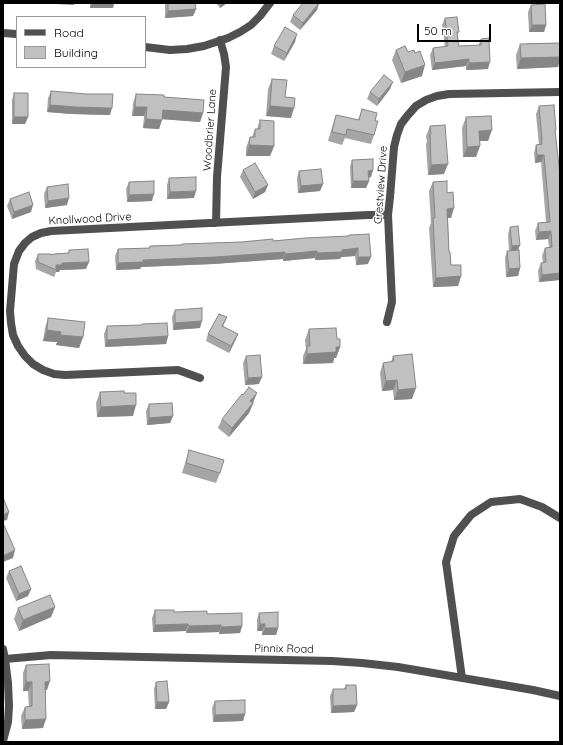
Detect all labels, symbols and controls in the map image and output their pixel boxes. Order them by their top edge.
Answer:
legend [16,16,146,68]
scale bar [419,16,493,42]
text: 50 m [424,23,452,38]
text: Road [54,25,84,40]
text: Building [54,45,98,60]
street label: Woodbrier Lane [201,89,219,171]
street label: Crestview Drive [372,145,390,225]
street label: Knollwood Drive [48,210,132,228]
street label: Pinnix Road [254,642,314,656]

